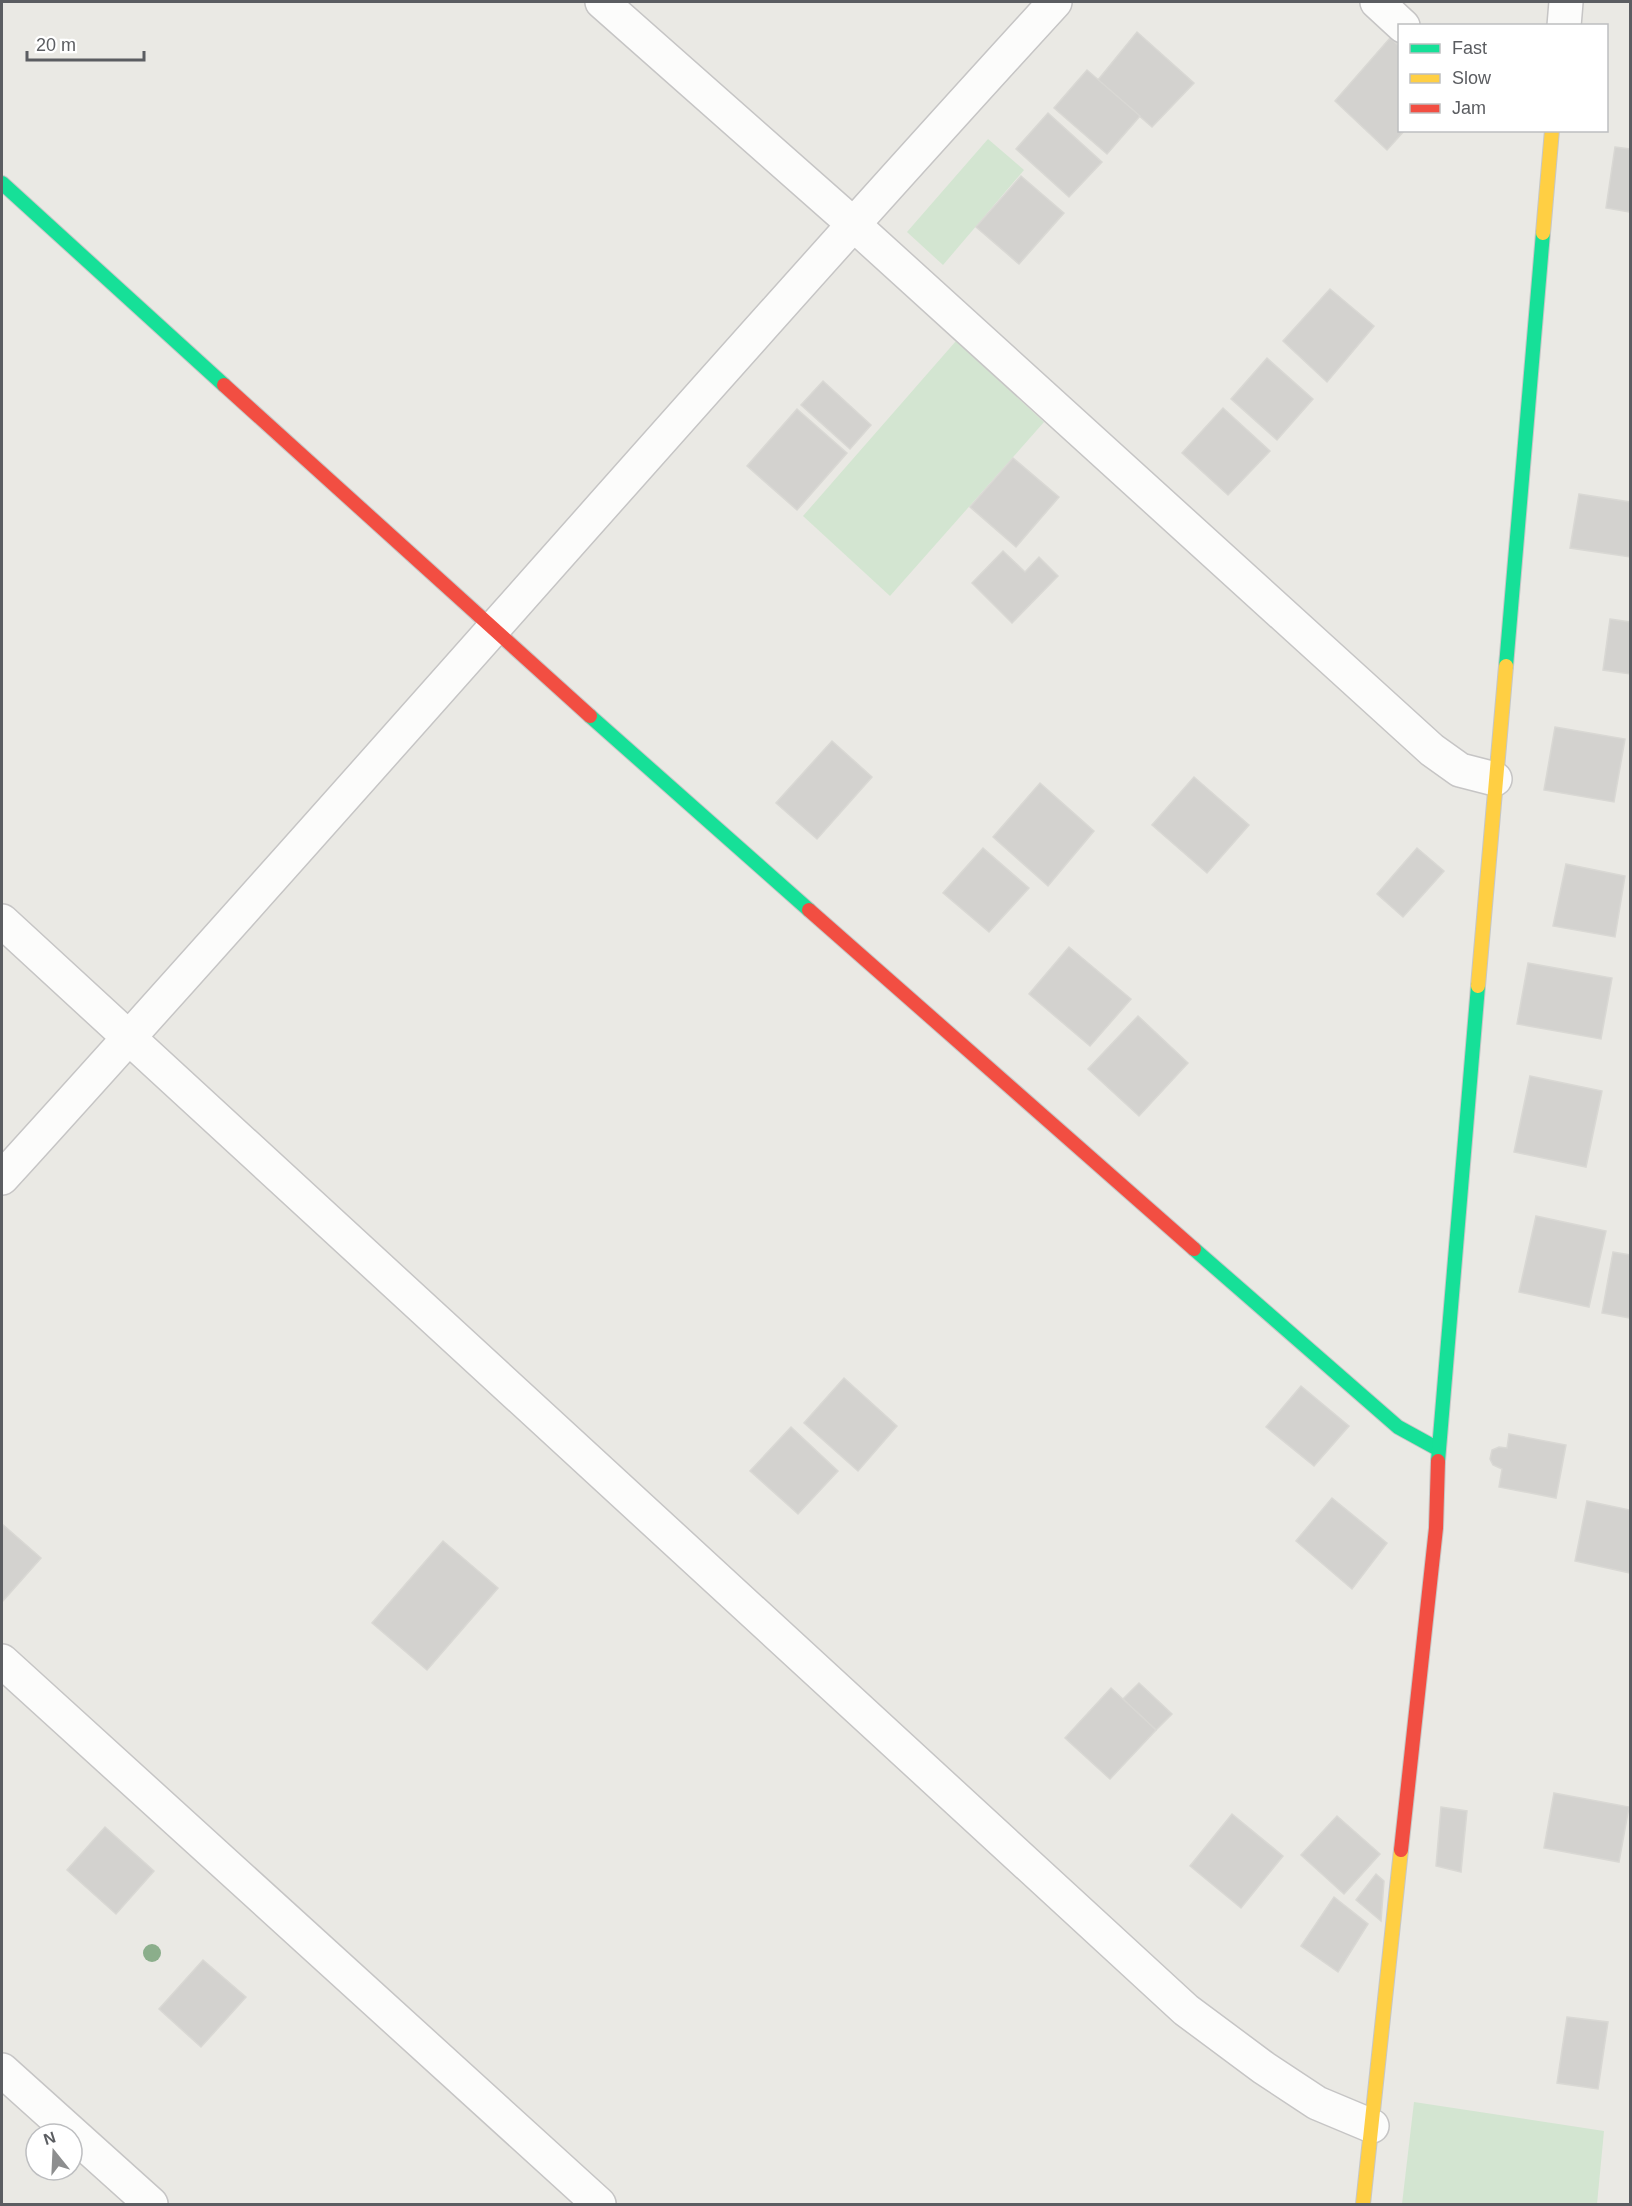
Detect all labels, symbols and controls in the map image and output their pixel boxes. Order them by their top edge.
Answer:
scale bar [27,24,144,62]
legend [1398,24,1608,132]
text: 20 m [36,35,76,55]
text: Fast [1452,38,1487,58]
text: Slow [1452,68,1492,88]
text: Jam [1452,98,1486,118]
north arrow [24,2122,84,2182]
text: N [41,2128,58,2148]

